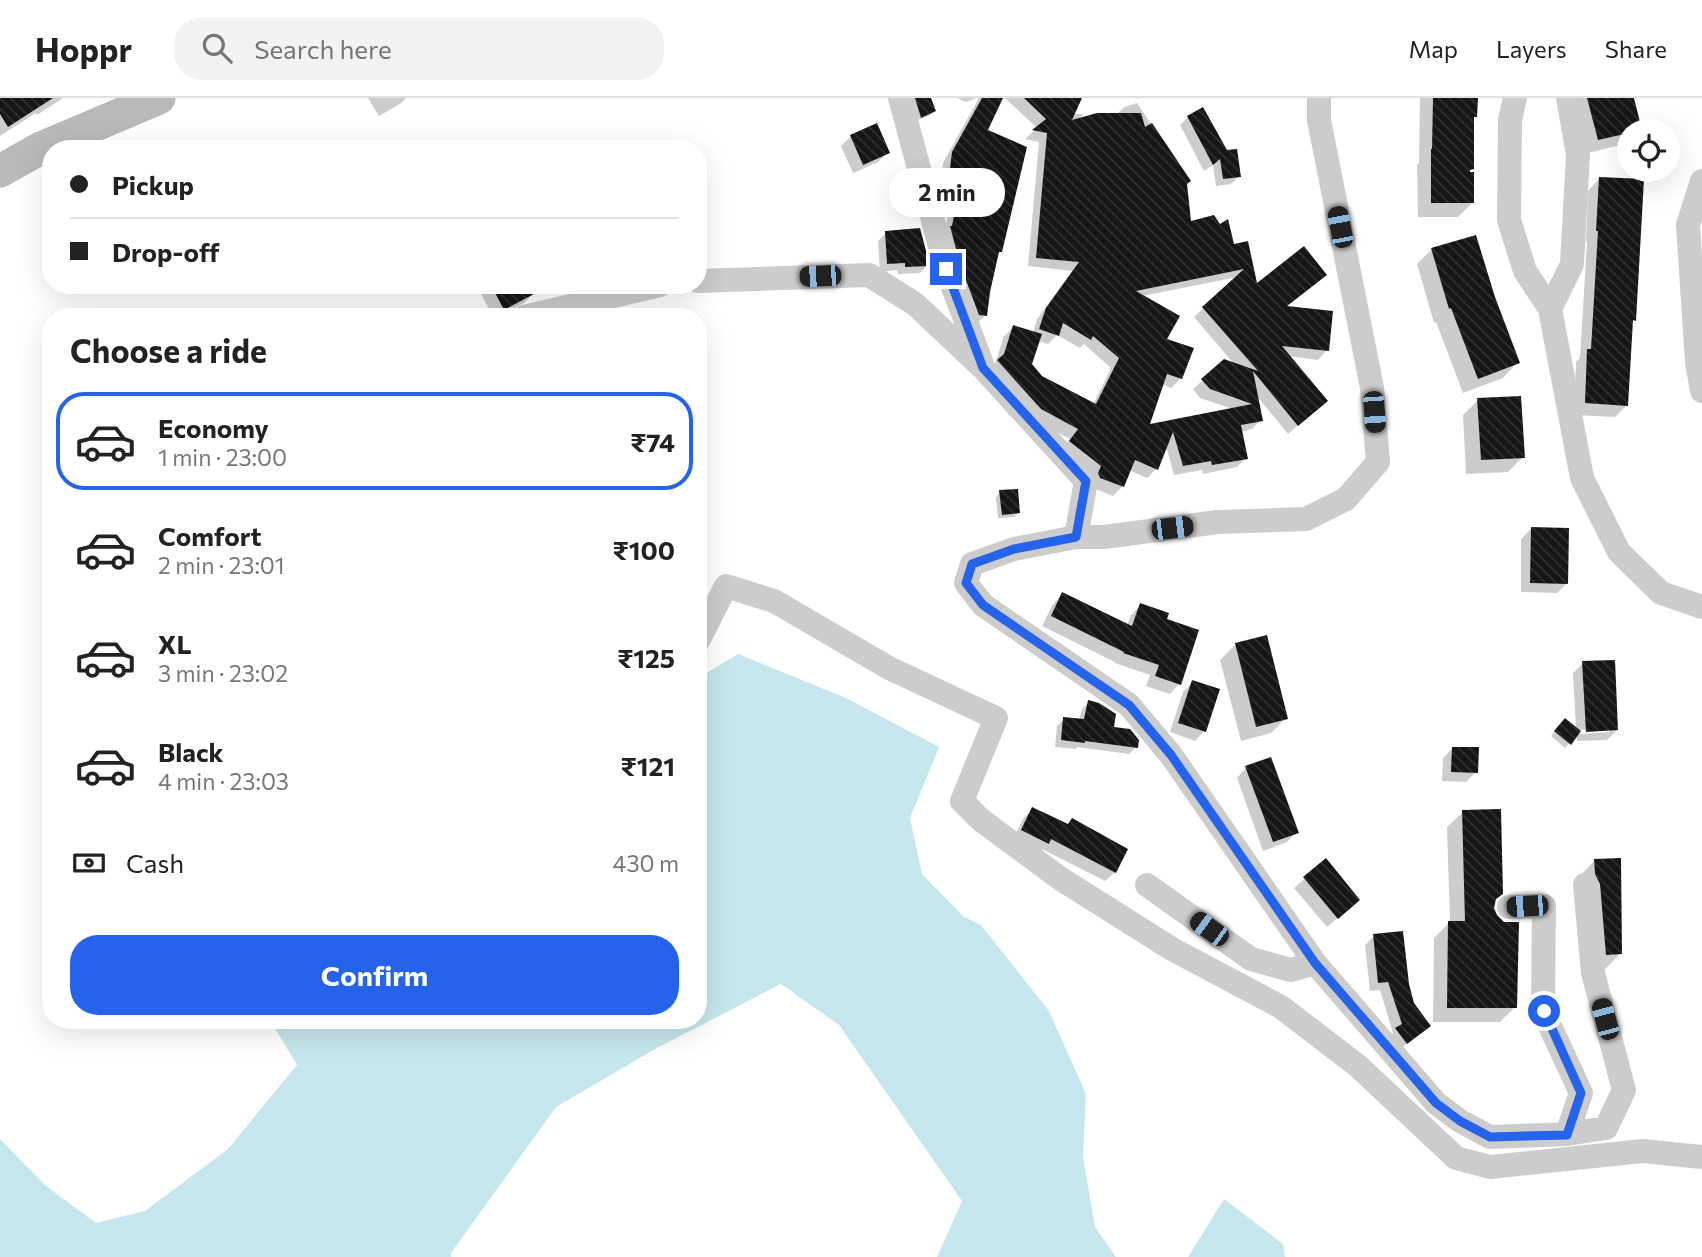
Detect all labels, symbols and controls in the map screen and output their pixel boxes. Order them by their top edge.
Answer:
search box [174,17,664,80]
text: Hoppr [35,28,132,69]
icon: search [198,29,236,67]
text: Search here [254,33,392,64]
text: Map [1409,34,1458,63]
text: Layers [1496,34,1567,63]
text: Share [1605,34,1667,63]
map controls [1617,119,1680,182]
button: locate [1617,119,1680,182]
callout: 2 min [888,167,1004,216]
text: Pickup [112,169,194,200]
text: 2 min [918,178,976,206]
car [1326,204,1355,250]
text: Drop-off [112,236,219,267]
route end [930,253,962,285]
car [799,265,842,287]
text: Choose a ride [70,330,267,370]
car [1363,390,1386,434]
icon: car [74,410,137,473]
text: Economy [158,412,269,443]
text: ₹74 [630,426,675,457]
text: 1 min · 23:00 [158,443,287,471]
car [1150,515,1195,541]
icon: car [74,518,137,581]
text: Comfort [158,520,261,551]
text: ₹100 [613,534,675,565]
text: 2 min · 23:01 [158,551,285,579]
icon: car [74,626,137,689]
text: XL [158,628,192,659]
text: ₹125 [617,642,675,673]
text: 3 min · 23:02 [158,659,288,687]
icon: car [74,734,137,797]
text: Black [158,736,224,767]
text: ₹121 [621,750,675,781]
text: 4 min · 23:03 [158,767,289,795]
icon: cash [70,844,108,882]
text: Cash [126,847,184,878]
text: 430 m [613,849,679,877]
car [1506,894,1549,918]
car [1186,908,1233,950]
button: Confirm [70,935,679,1015]
route start [1528,995,1560,1027]
car [1590,996,1621,1042]

